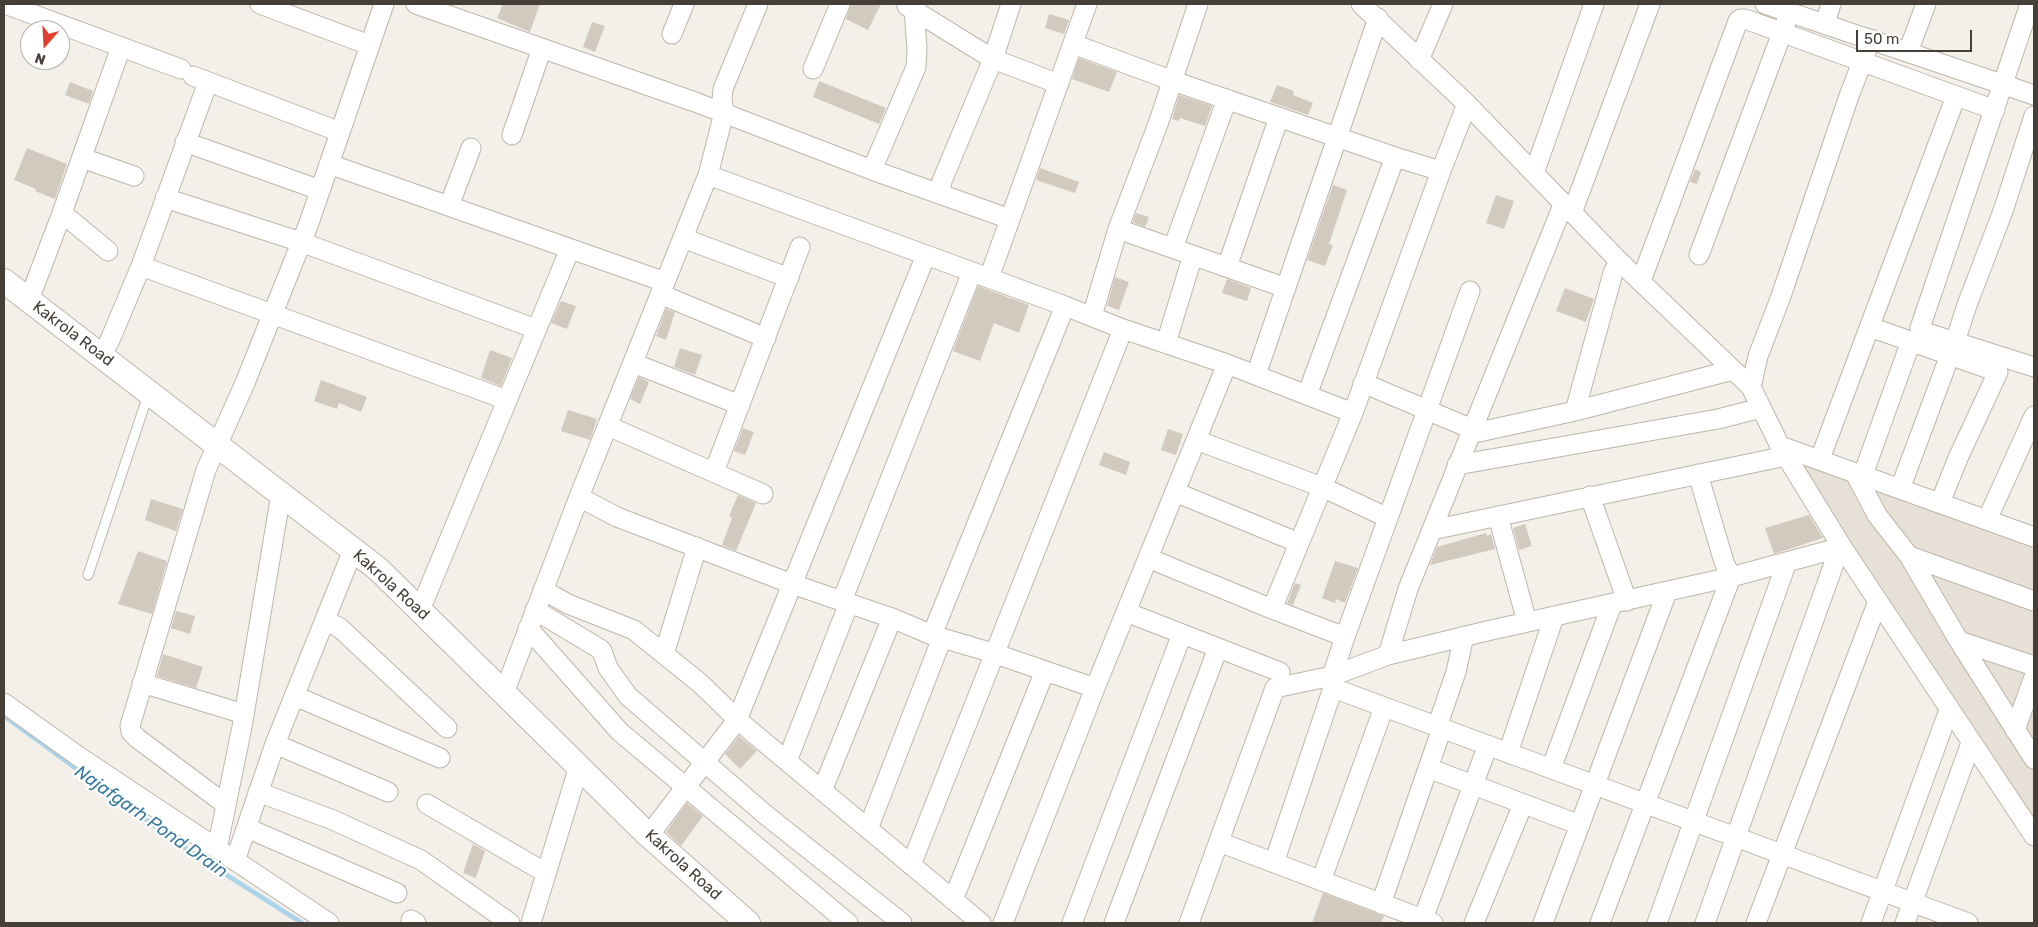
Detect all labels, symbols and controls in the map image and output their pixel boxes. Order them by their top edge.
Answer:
north arrow [20,20,70,70]
scale bar [1858,20,1974,52]
text: 50 m [1864,30,1899,48]
text: N [33,49,48,68]
street label: Kakrola Road [29,297,117,371]
street label: Kakrola Road [349,546,433,624]
water label: Najafgarh Pond Drain [70,761,232,883]
street label: Kakrola Road [641,826,725,904]

